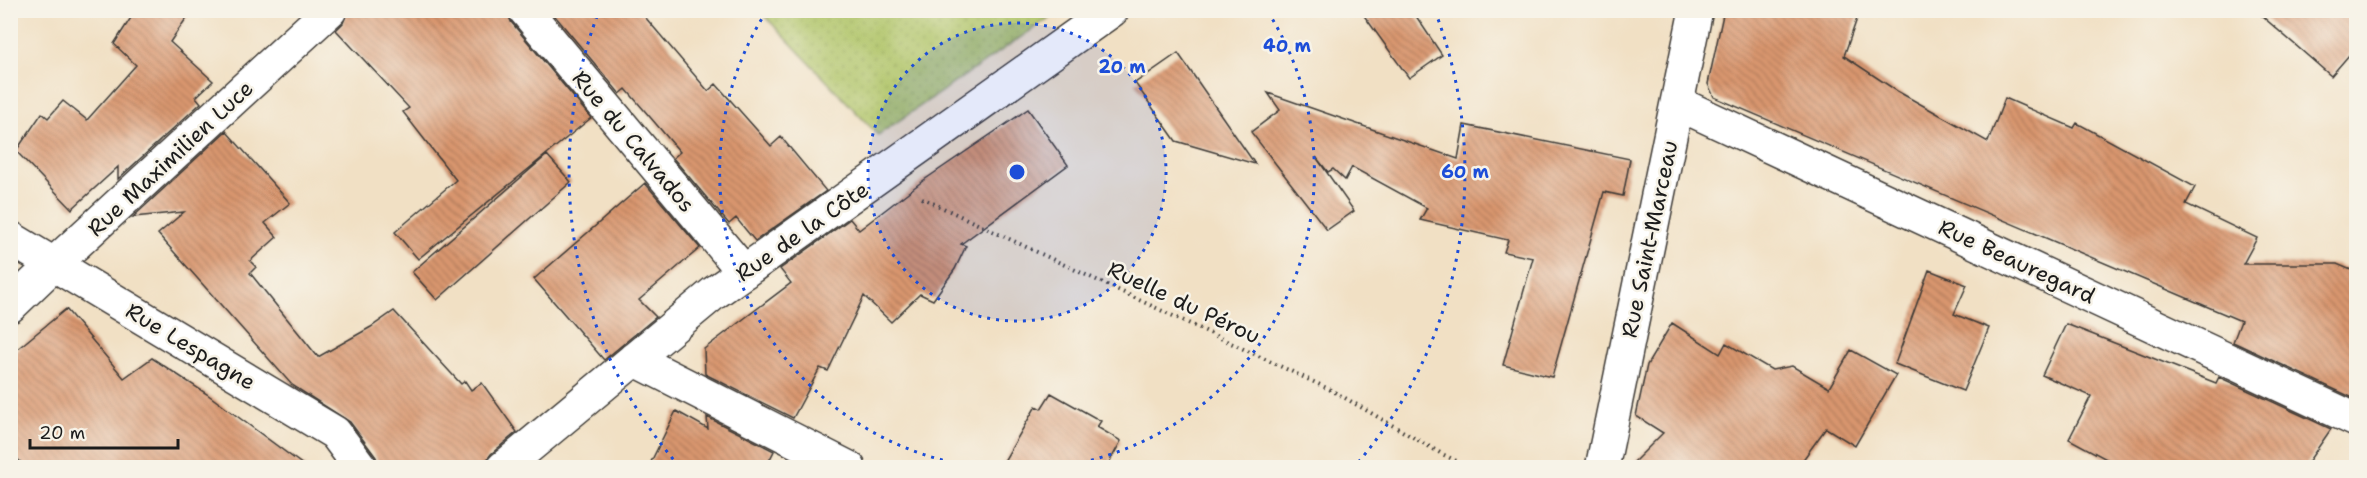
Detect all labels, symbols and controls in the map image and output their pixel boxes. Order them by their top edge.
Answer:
text: 40 m [1263,34,1311,58]
text: 20 m [1098,55,1146,79]
street label: Rue du Calvados [566,64,701,218]
street label: Rue Maximilien Luce [81,74,260,243]
street label: Rue Saint-Marceau [1614,138,1685,341]
text: 60 m [1441,160,1489,184]
centre of rings [1007,162,1027,182]
street label: Rue de la Côte [730,175,875,288]
street label: Rue Beauregard [1934,212,2100,310]
street label: Ruelle du Pérou [1103,254,1265,351]
street label: Rue Lespagne [120,296,261,397]
scale bar [30,412,178,450]
text: 20 m [39,421,85,445]

